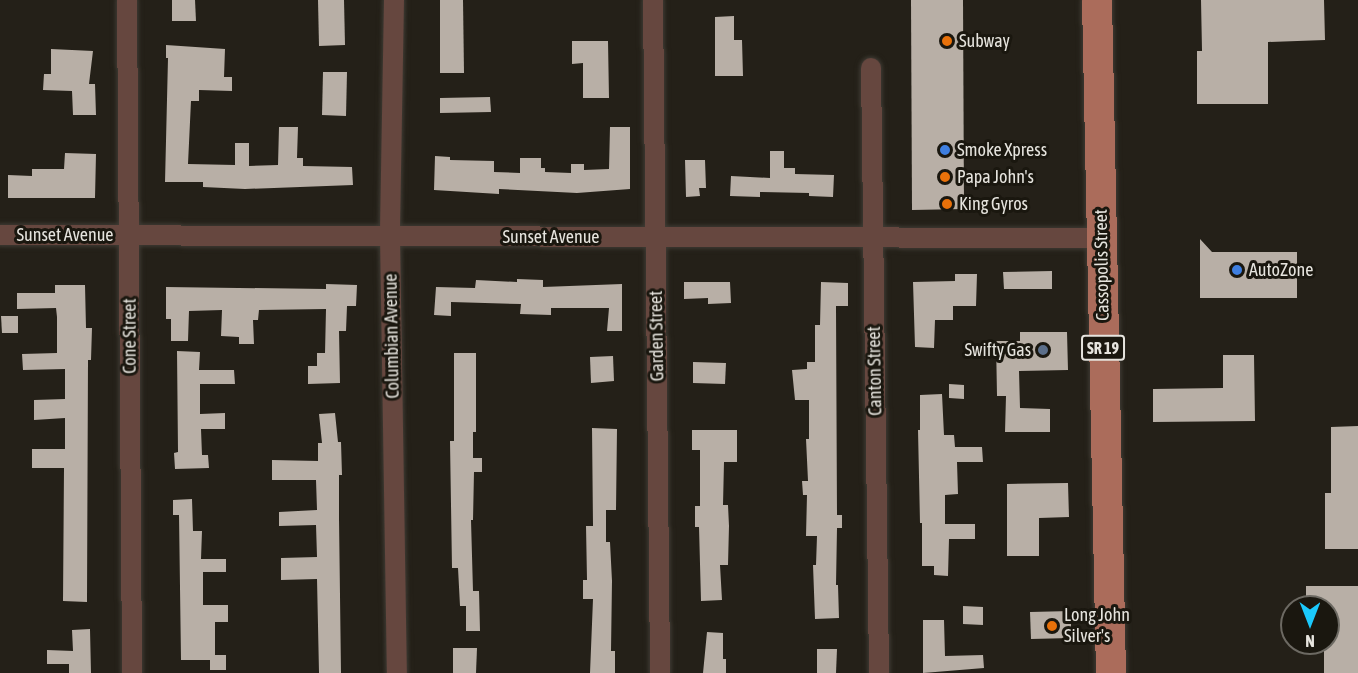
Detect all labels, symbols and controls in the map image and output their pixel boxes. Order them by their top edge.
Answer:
place label: Subway [959,30,1010,52]
marker: Subway [940,34,954,48]
place label: Smoke Xpress [957,139,1047,161]
marker: Smoke Xpress [938,143,952,157]
place label: Papa John's [957,166,1034,188]
marker: Papa John's [938,170,952,184]
place label: King Gyros [959,193,1028,215]
marker: King Gyros [940,197,954,211]
street label: Cassopolis Street [1090,209,1114,321]
street label: Sunset Avenue [17,224,113,246]
street label: Sunset Avenue [503,226,599,248]
place label: AutoZone [1249,259,1313,281]
marker: AutoZone [1230,263,1244,277]
street label: Columbian Avenue [380,273,404,399]
street label: Garden Street [645,291,669,381]
street label: Cone Street [119,298,141,374]
street label: Canton Street [863,326,887,416]
road number: SR 19 [1080,335,1126,361]
place label: Swifty Gas [964,339,1031,361]
marker: Swifty Gas [1036,343,1050,357]
north arrow [1280,595,1340,655]
place label: Long John Silver's [1064,605,1130,648]
marker: Long John Silver's [1045,619,1059,633]
text: N [1305,632,1315,650]

